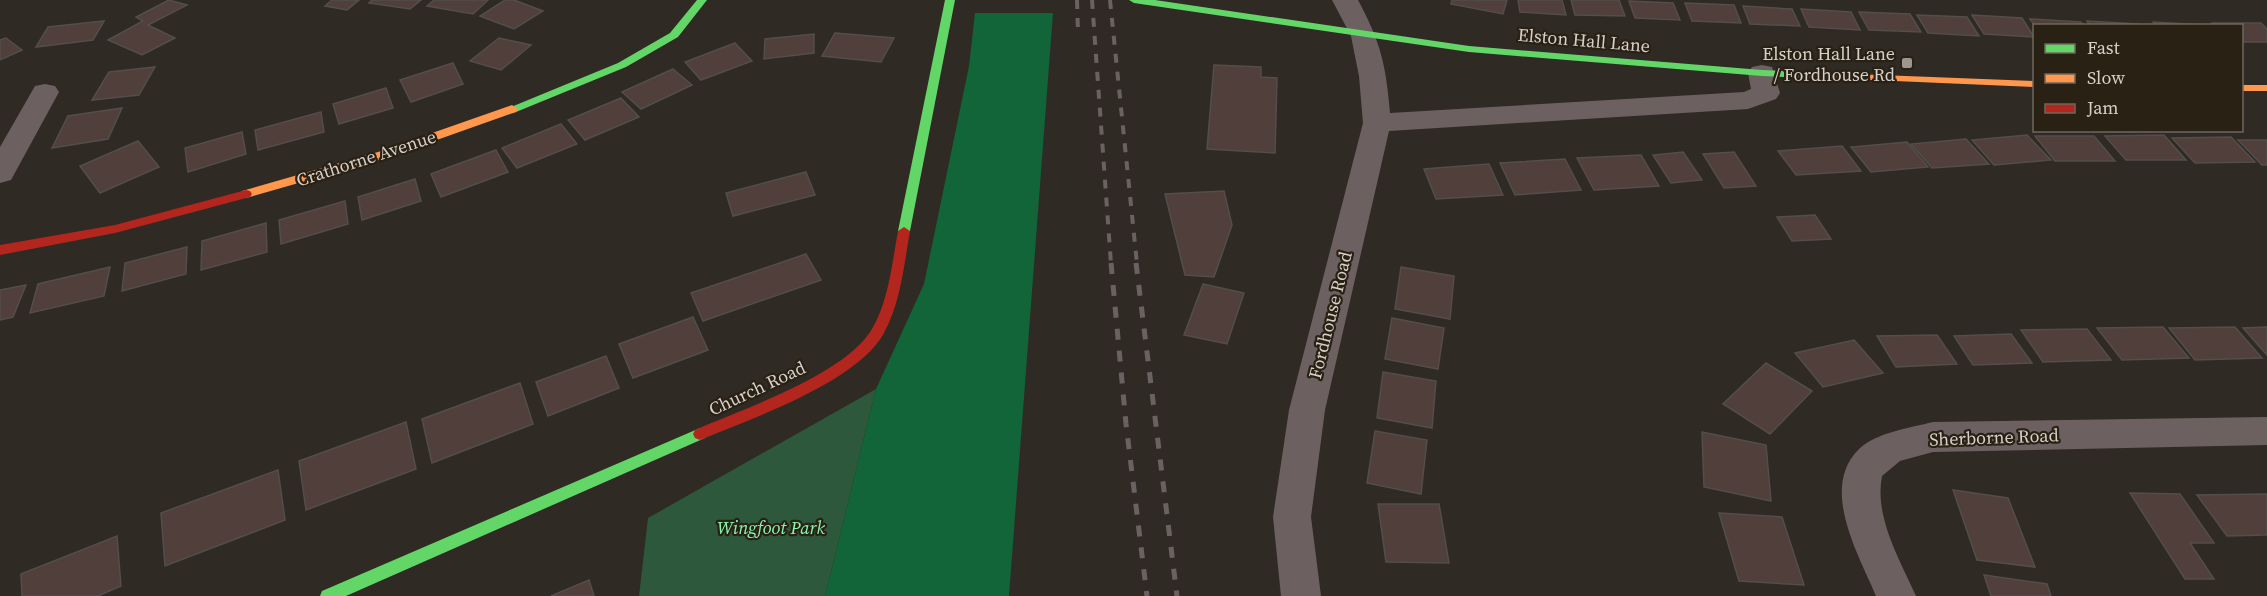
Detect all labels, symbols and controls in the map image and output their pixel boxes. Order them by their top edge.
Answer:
street label: Elston Hall Lane [1517,22,1651,58]
legend [2033,24,2243,132]
text: Fast [2087,35,2120,60]
place label: Elston Hall Lane / Fordhouse Rd [1762,41,1895,87]
marker: Elston Hall Lane / Fordhouse Rd [1900,56,1914,70]
text: Slow [2087,65,2125,90]
text: Jam [2086,95,2119,120]
street label: Crathorne Avenue [293,124,439,192]
street label: Fordhouse Road [1302,249,1358,381]
street label: Church Road [704,355,810,421]
street label: Sherborne Road [1929,422,2059,452]
park label: Wingfoot Park [717,515,825,540]

